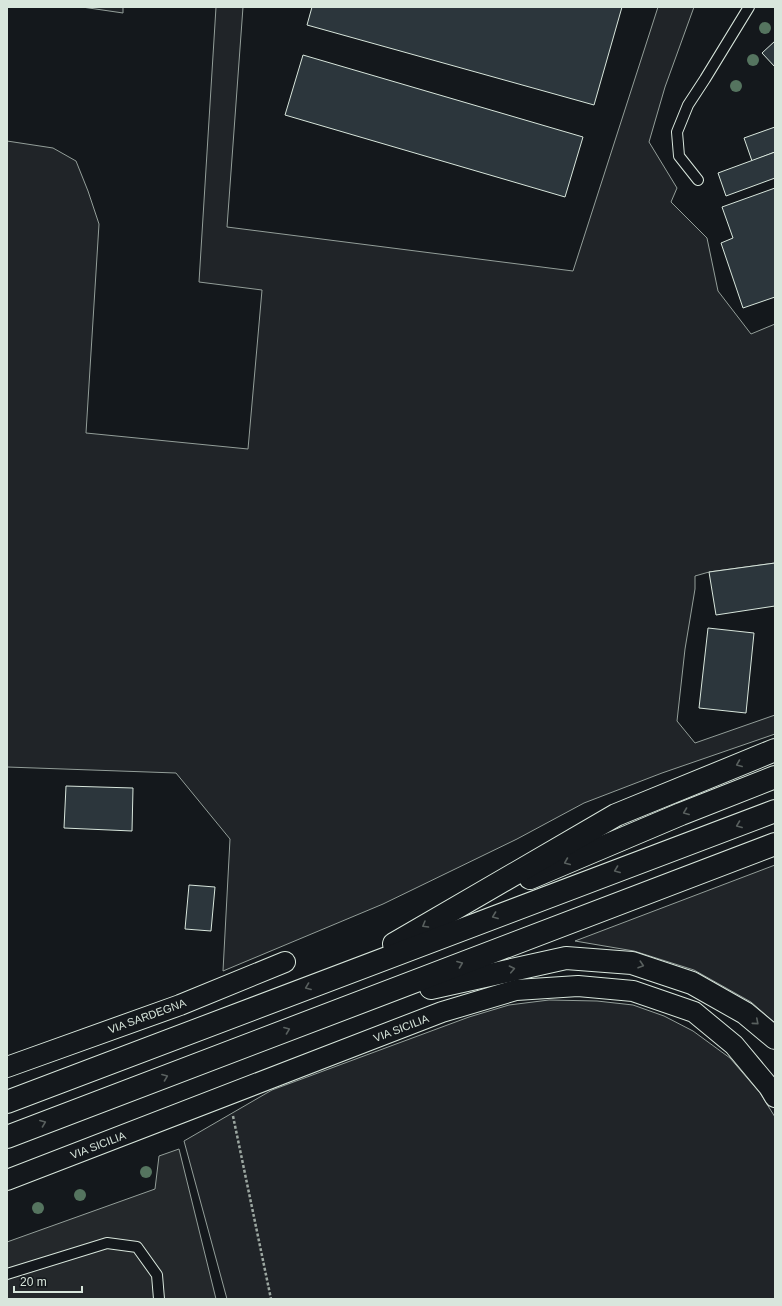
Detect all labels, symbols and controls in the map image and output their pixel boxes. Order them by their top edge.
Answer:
one-way arrow [735,759,742,767]
one-way arrow [683,807,691,815]
one-way arrow [735,820,742,828]
one-way arrow [563,858,570,866]
one-way arrow [613,866,620,874]
one-way arrow [492,912,499,920]
one-way arrow [422,921,429,928]
one-way arrow [457,961,464,969]
one-way arrow [637,961,644,969]
one-way arrow [509,965,515,974]
one-way arrow [305,982,312,990]
street label: VIA SARDEGNA [106,996,188,1036]
street label: VIA SICILIA [372,1012,431,1044]
one-way arrow [752,1017,759,1024]
one-way arrow [283,1027,290,1035]
one-way arrow [161,1073,168,1081]
one-way arrow [40,1119,47,1127]
street label: VIA SICILIA [69,1129,128,1161]
scale bar [14,1268,82,1294]
text: 20 m [20,1275,47,1289]

